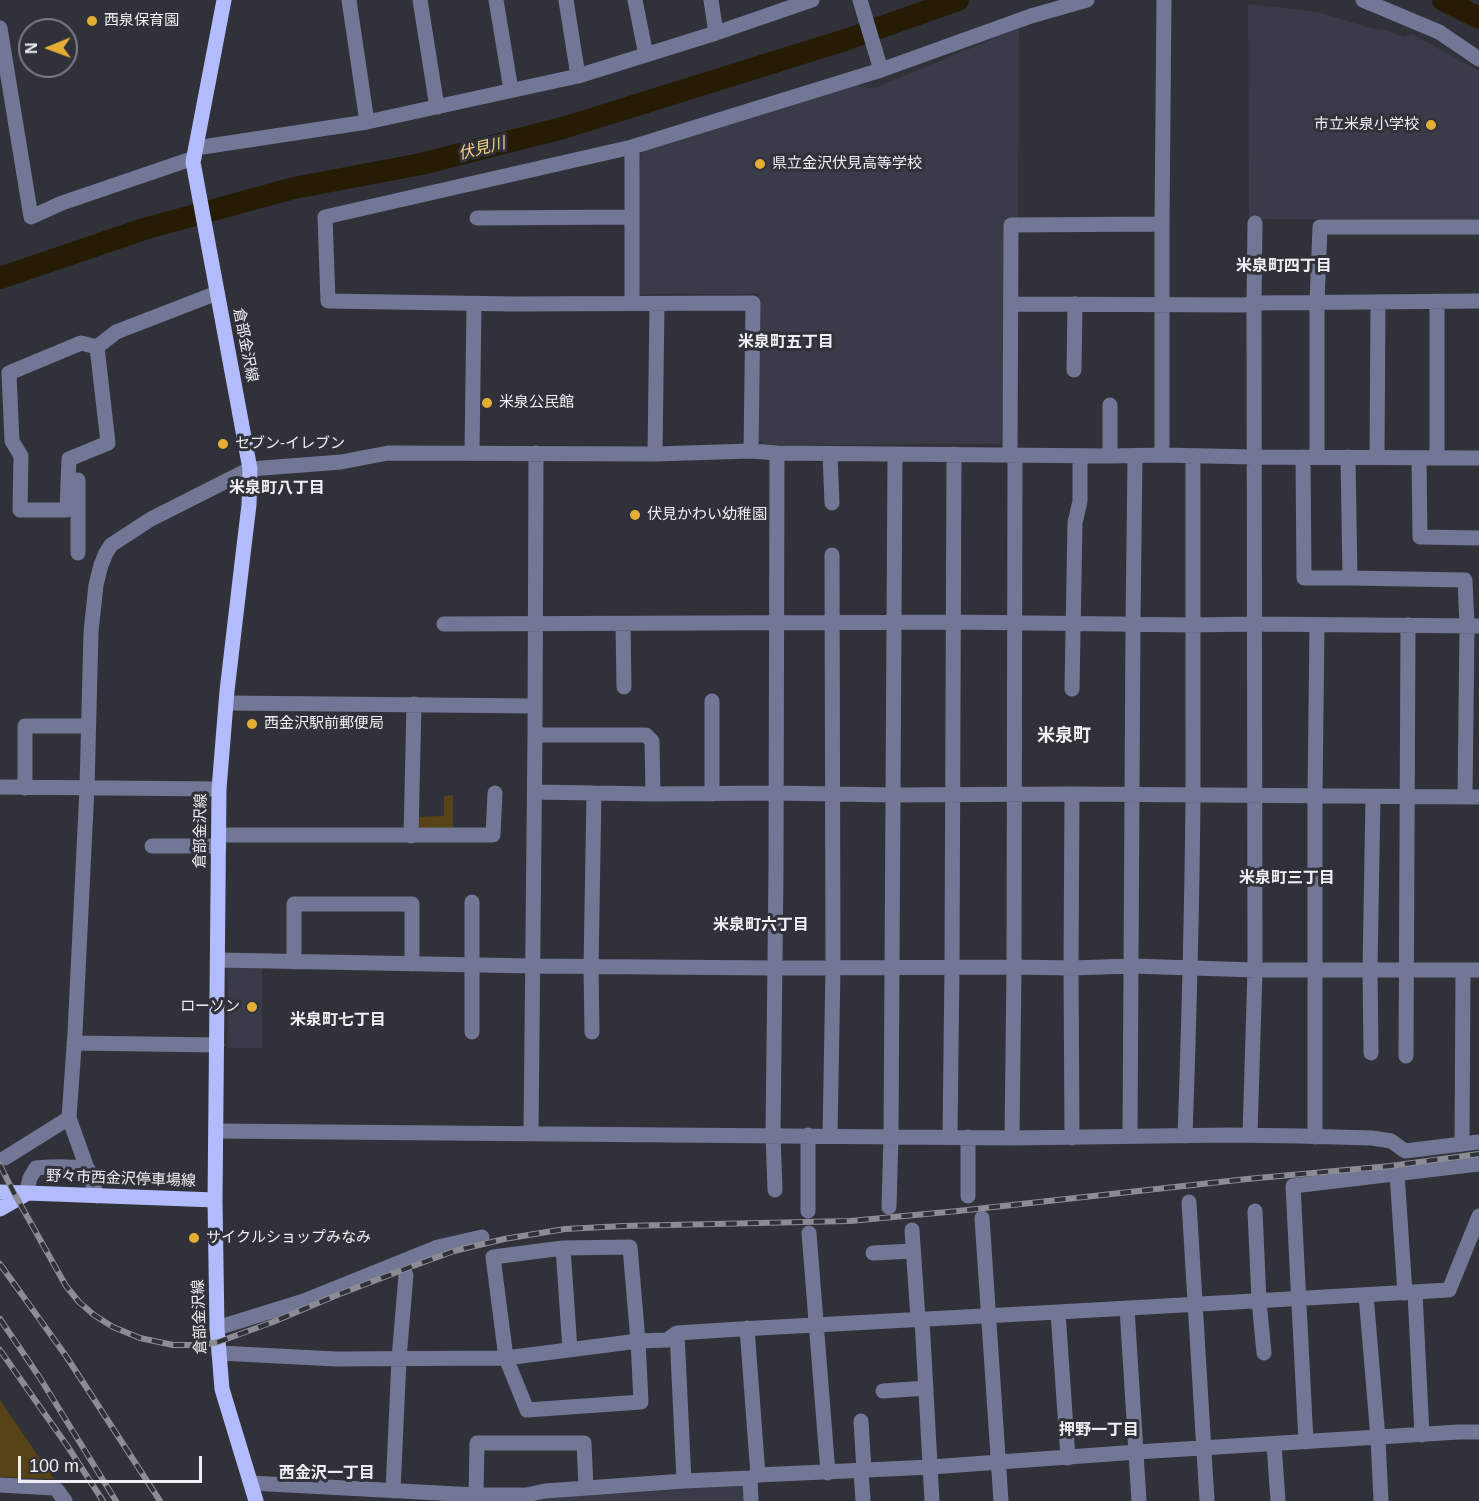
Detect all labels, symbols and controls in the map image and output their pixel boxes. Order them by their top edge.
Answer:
place label: 西泉保育園 [104,12,179,30]
marker: 西泉保育園 [85,14,99,28]
north arrow [18,18,78,78]
text: N [23,42,40,54]
place label: 市立米泉小学校 [1314,116,1419,134]
marker: 市立米泉小学校 [1424,118,1438,132]
water label: 伏見川 [456,134,508,164]
place label: 県立金沢伏見高等学校 [772,155,922,173]
marker: 県立金沢伏見高等学校 [753,157,767,171]
district label: 米泉町四丁目 [1236,257,1332,277]
street label: 倉部金沢線 [229,306,261,384]
district label: 米泉町五丁目 [738,333,834,353]
place label: 米泉公民館 [499,394,574,412]
marker: 米泉公民館 [480,396,494,410]
place label: セブン-イレブン [235,435,345,453]
marker: セブン-イレブン [216,437,230,451]
district label: 米泉町八丁目 [229,479,325,499]
place label: 伏見かわい幼稚園 [647,506,767,524]
marker: 伏見かわい幼稚園 [628,508,642,522]
place label: 西金沢駅前郵便局 [264,715,384,733]
marker: 西金沢駅前郵便局 [245,717,259,731]
district label: 米泉町 [1037,725,1091,747]
street label: 倉部金沢線 [191,793,211,869]
district label: 米泉町三丁目 [1239,869,1335,889]
district label: 米泉町六丁目 [713,916,809,936]
place label: ローソン [180,998,240,1016]
marker: ローソン [245,1000,259,1014]
district label: 米泉町七丁目 [290,1011,386,1031]
street label: 野々市西金沢停車場線 [46,1167,196,1191]
place label: サイクルショップみなみ [206,1229,371,1247]
marker: サイクルショップみなみ [187,1231,201,1245]
street label: 倉部金沢線 [190,1279,210,1355]
district label: 押野一丁目 [1059,1421,1139,1441]
scale bar [21,1444,206,1482]
text: 100 m [29,1456,79,1476]
district label: 西金沢一丁目 [279,1464,375,1484]

